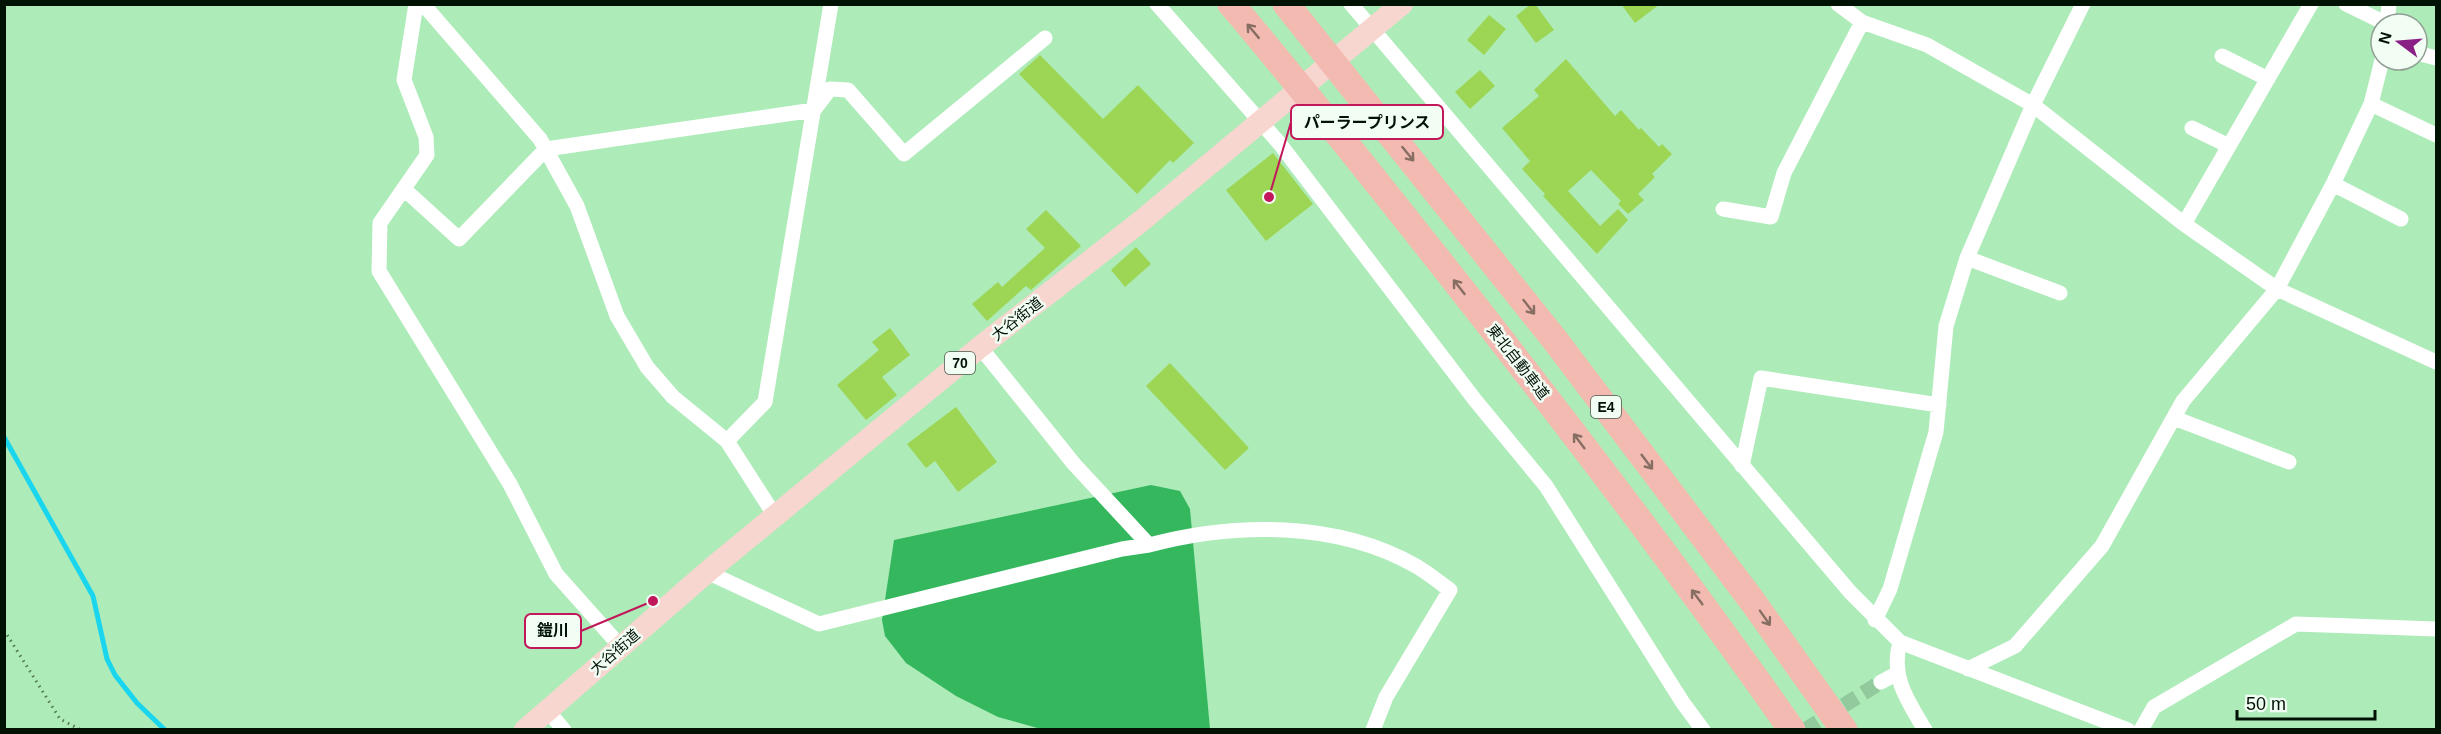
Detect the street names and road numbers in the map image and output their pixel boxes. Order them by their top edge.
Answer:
street label: 大谷街道 [988,293,1046,344]
street label: 東北自動車道 [1484,321,1553,402]
road number: 70 [945,352,975,374]
road number: E4 [1591,396,1621,418]
street label: 大谷街道 [586,626,643,678]

